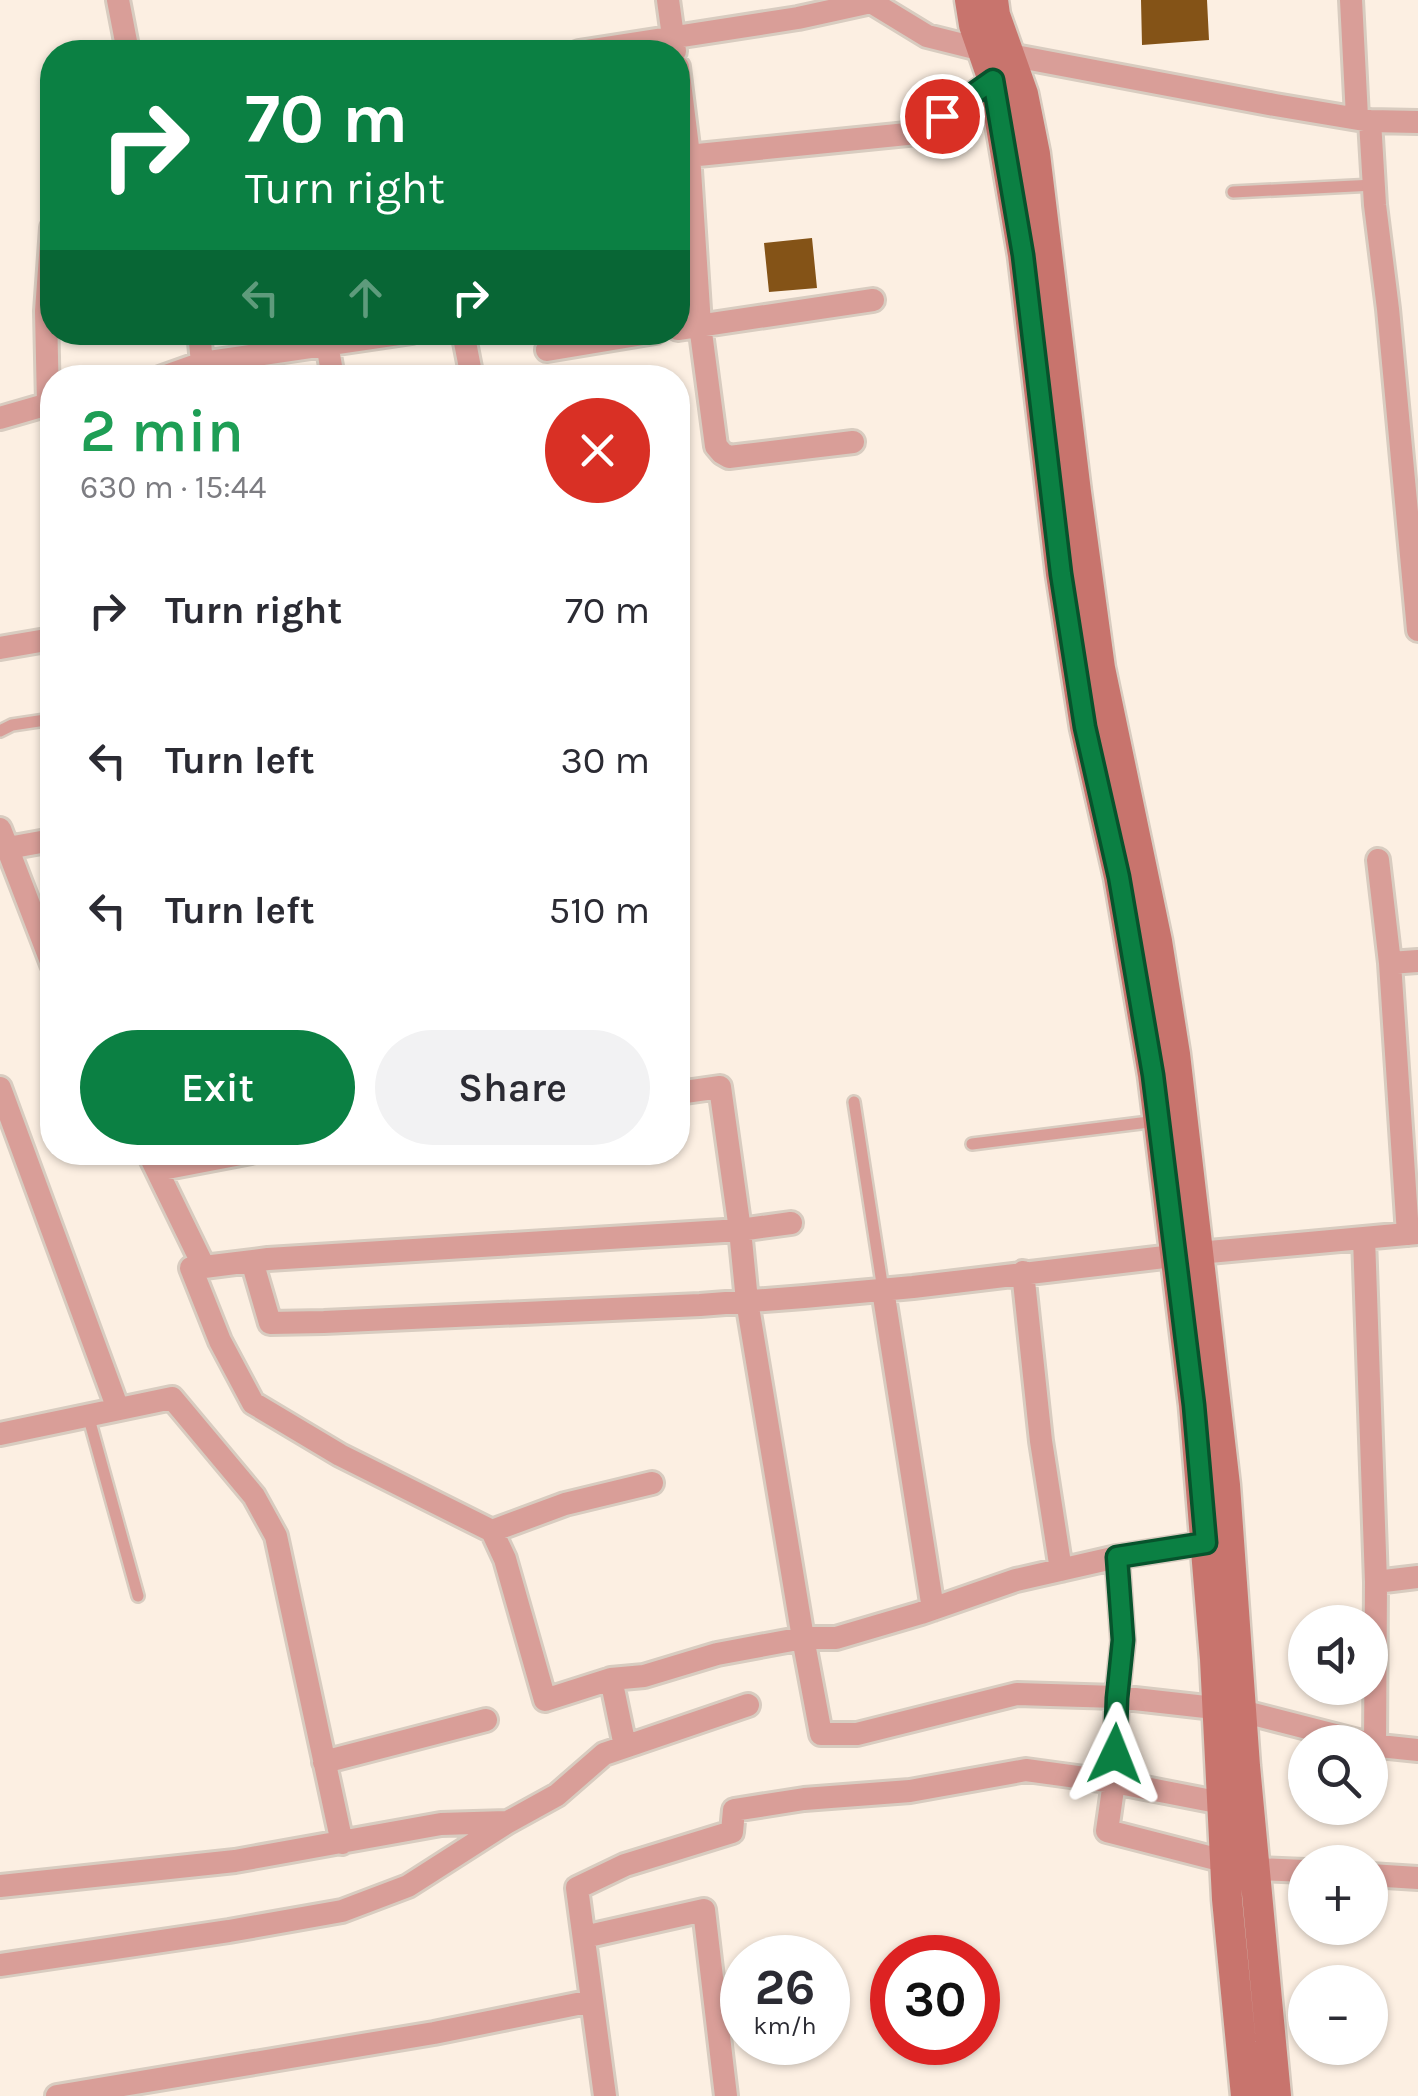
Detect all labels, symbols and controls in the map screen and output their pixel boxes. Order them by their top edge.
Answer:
pin [900,74,985,159]
text: 70 m [245,78,408,160]
icon: right [80,80,210,210]
icon: arrive [915,89,970,144]
text: Turn right [245,162,445,214]
icon: left [233,270,288,325]
icon: ahead [338,270,393,325]
icon: right [443,270,498,325]
text: 2 min [80,396,244,466]
button: close [545,398,650,503]
text: 630 m · 15:44 [80,469,266,506]
icon: right [80,583,135,638]
text: Turn right [165,588,342,633]
text: 70 m [565,588,650,633]
icon: left [80,733,135,788]
text: Turn left [165,738,315,783]
text: 30 m [560,738,650,783]
icon: left [80,883,135,938]
text: Turn left [165,888,315,933]
text: 510 m [549,888,650,933]
button: Exit [80,1030,355,1145]
button: Share [375,1030,650,1145]
map controls [1288,1605,1388,2065]
button: sound [1288,1605,1388,1705]
position arrow [1063,1702,1167,1806]
button: search [1288,1725,1388,1825]
button: + [1288,1845,1388,1945]
speed limit sign: 30 [870,1935,1000,2065]
text: 26 [755,1958,815,2017]
button: − [1288,1965,1388,2065]
text: km/h [753,2011,817,2040]

